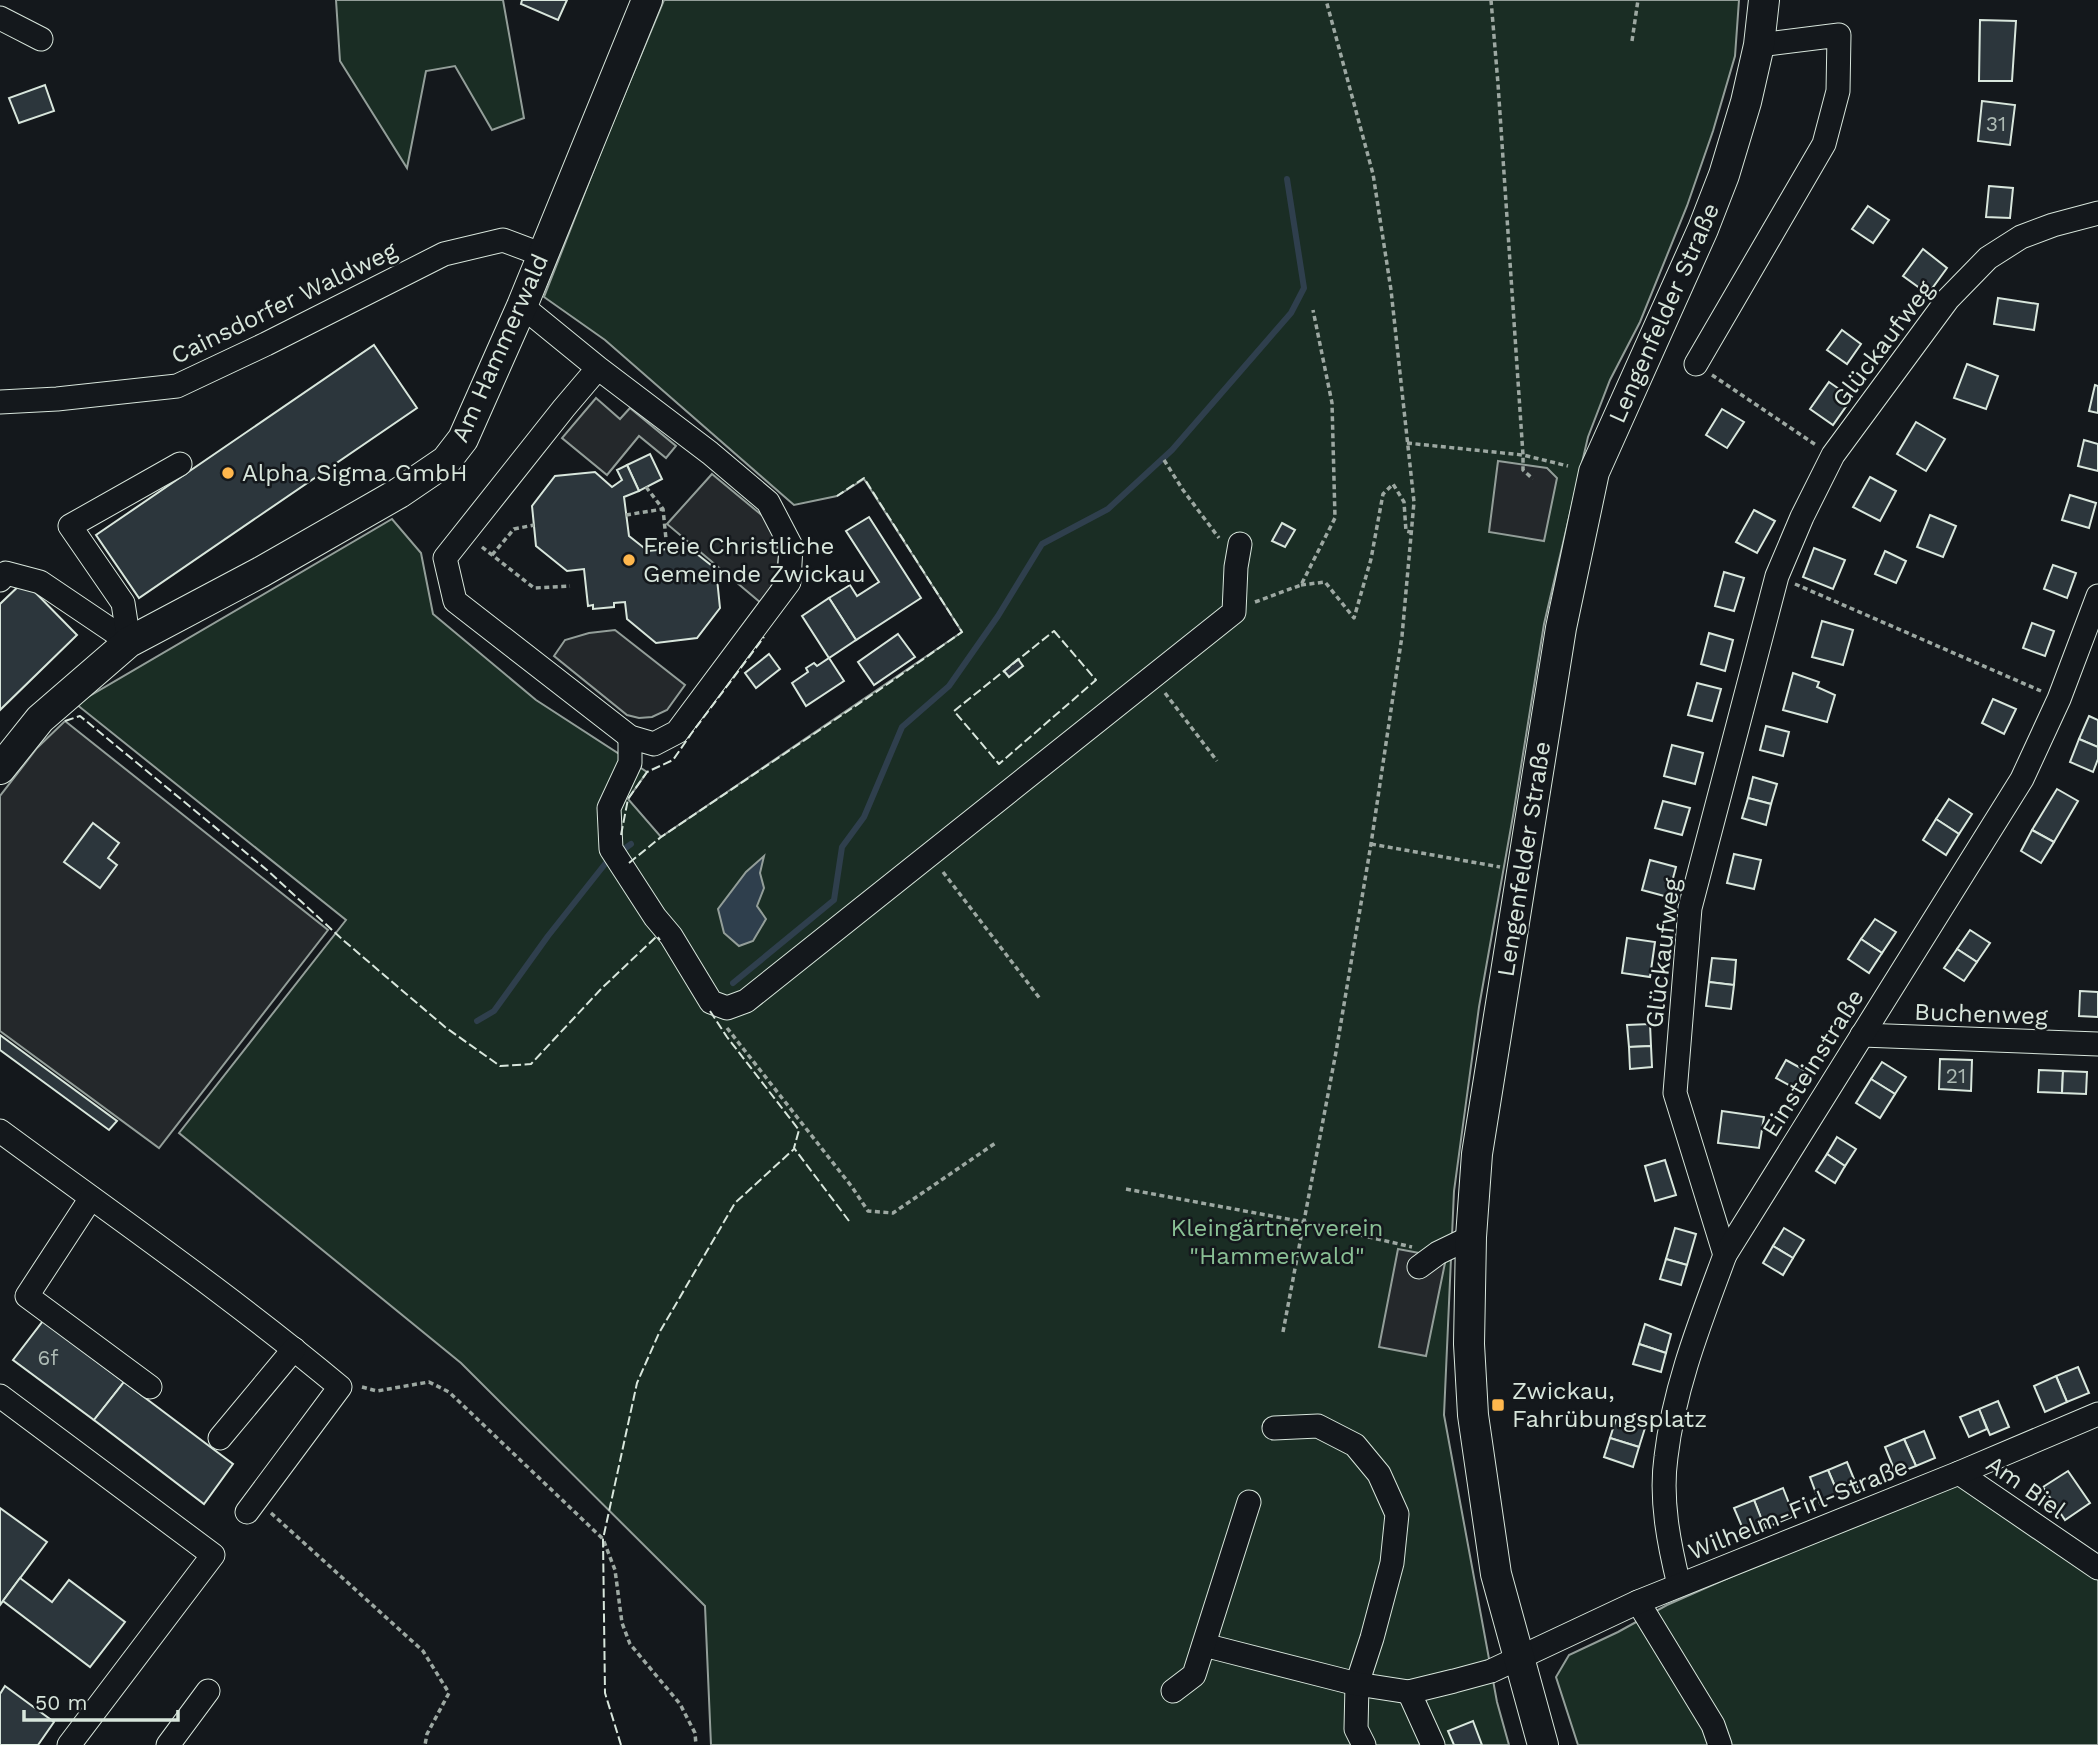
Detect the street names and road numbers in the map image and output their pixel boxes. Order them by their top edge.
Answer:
street label: Lengenfelder Straße [1603,199,1725,427]
street label: Cainsdorfer Waldweg [167,236,402,370]
street label: Am Hammerwald [446,250,554,446]
street label: Glückaufweg [1827,275,1940,413]
street label: Lengenfelder Straße [1492,739,1556,979]
street label: Glückaufweg [1640,876,1686,1029]
street label: Einsteinstraße [1756,984,1870,1142]
street label: Buchenweg [1914,998,2048,1030]
street label: Am Biel [1981,1450,2071,1525]
street label: Wilhelm-Firl-Straße [1684,1452,1912,1566]

